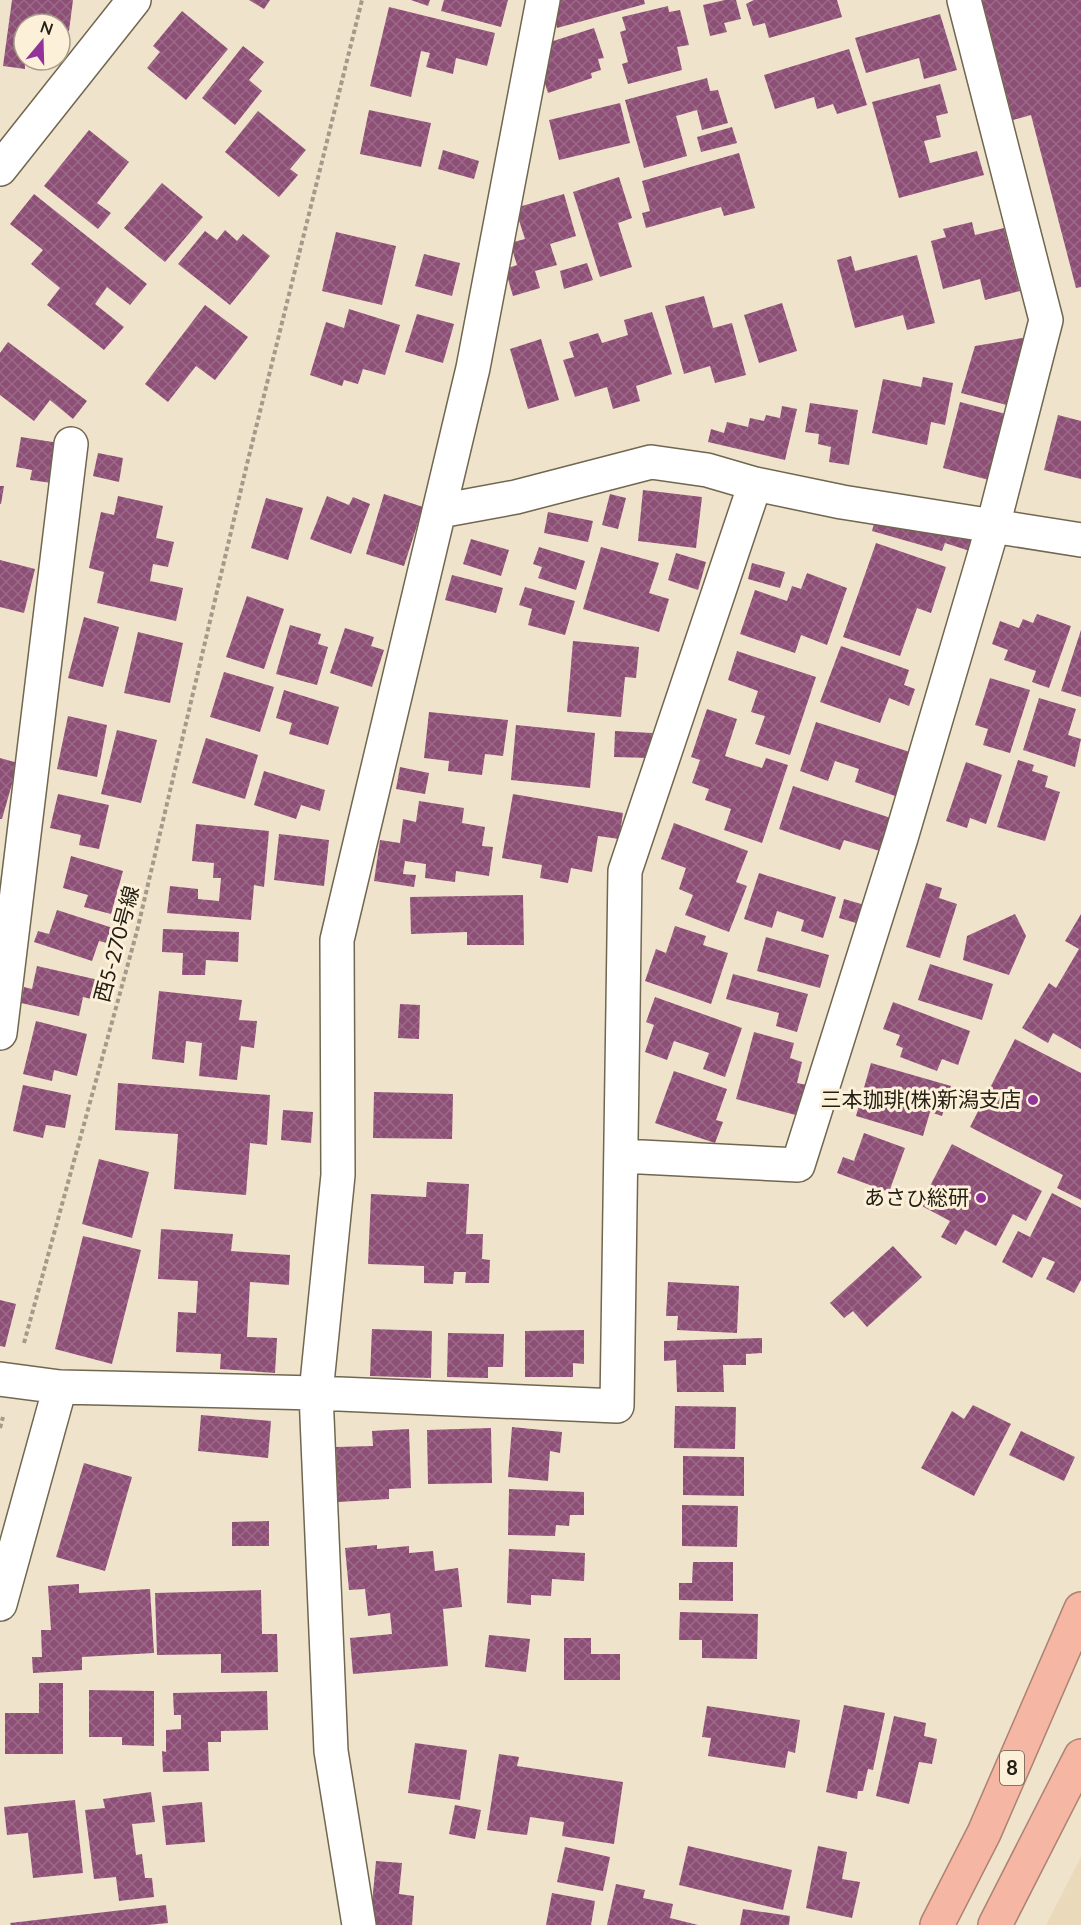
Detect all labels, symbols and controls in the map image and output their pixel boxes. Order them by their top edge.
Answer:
north arrow [12,12,72,72]
text: N [38,16,56,38]
street label: 西5-270号線 [88,883,143,1005]
place label: 三本珈琲(株)新潟支店 [821,1086,1021,1111]
marker: 三本珈琲(株)新潟支店 [1026,1093,1040,1107]
place label: あさひ総研 [864,1184,969,1209]
marker: あさひ総研 [974,1191,988,1205]
road number: 8 [1000,1751,1024,1785]

